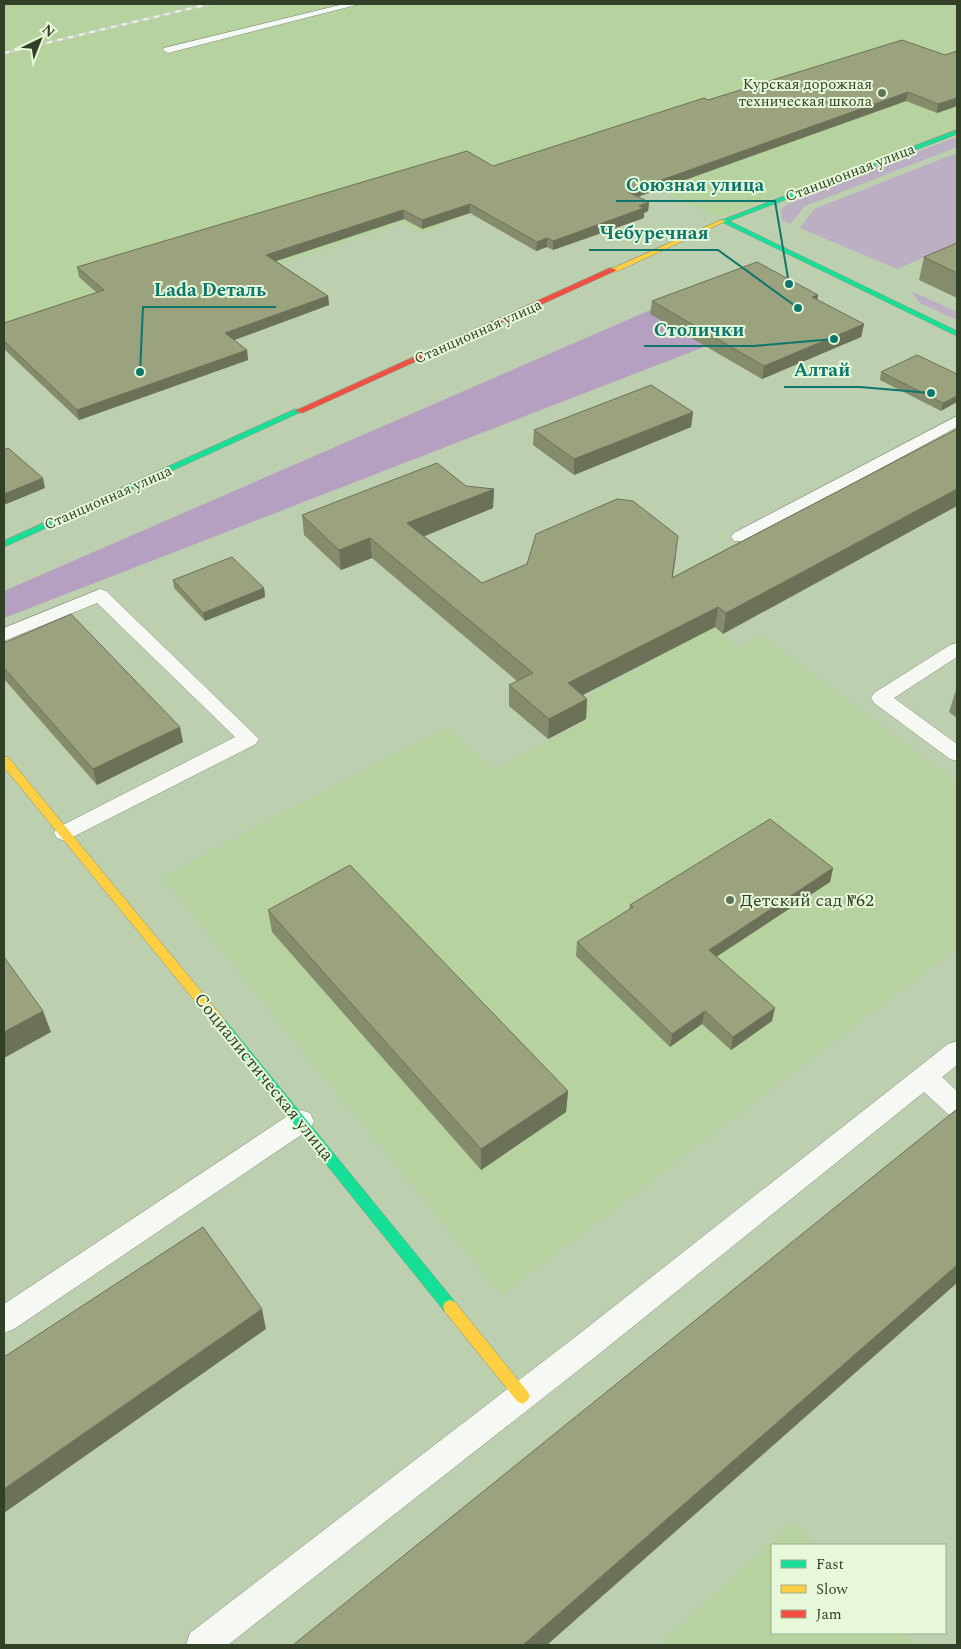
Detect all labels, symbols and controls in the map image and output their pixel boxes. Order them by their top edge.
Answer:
north arrow [15,15,65,65]
text: N [37,19,60,42]
place label: Курская дорожная техническая школа [739,73,873,113]
marker: Курская дорожная техническая школа [876,87,888,99]
street label: Станционная улица [782,137,919,208]
callout: Союзная улица [616,167,775,201]
text: Союзная улица [626,171,765,200]
callout: Чебуречная [589,216,718,250]
text: Чебуречная [599,219,709,248]
callout: Lada Dеталь [143,273,276,307]
text: Lada Dеталь [154,276,266,305]
street label: Станционная улица [410,293,546,370]
callout: Столички [644,312,754,346]
text: Столички [654,316,744,345]
callout: Алтай [784,353,860,387]
text: Алтай [794,356,850,385]
street label: Станционная улица [40,459,176,536]
place label: Детский сад №62 [740,887,874,914]
marker: Детский сад №62 [724,894,736,906]
street label: Социалистическая улица [187,987,341,1167]
legend [771,1544,946,1634]
text: Fast [816,1553,844,1576]
text: Slow [816,1578,848,1601]
text: Jam [816,1603,842,1626]

